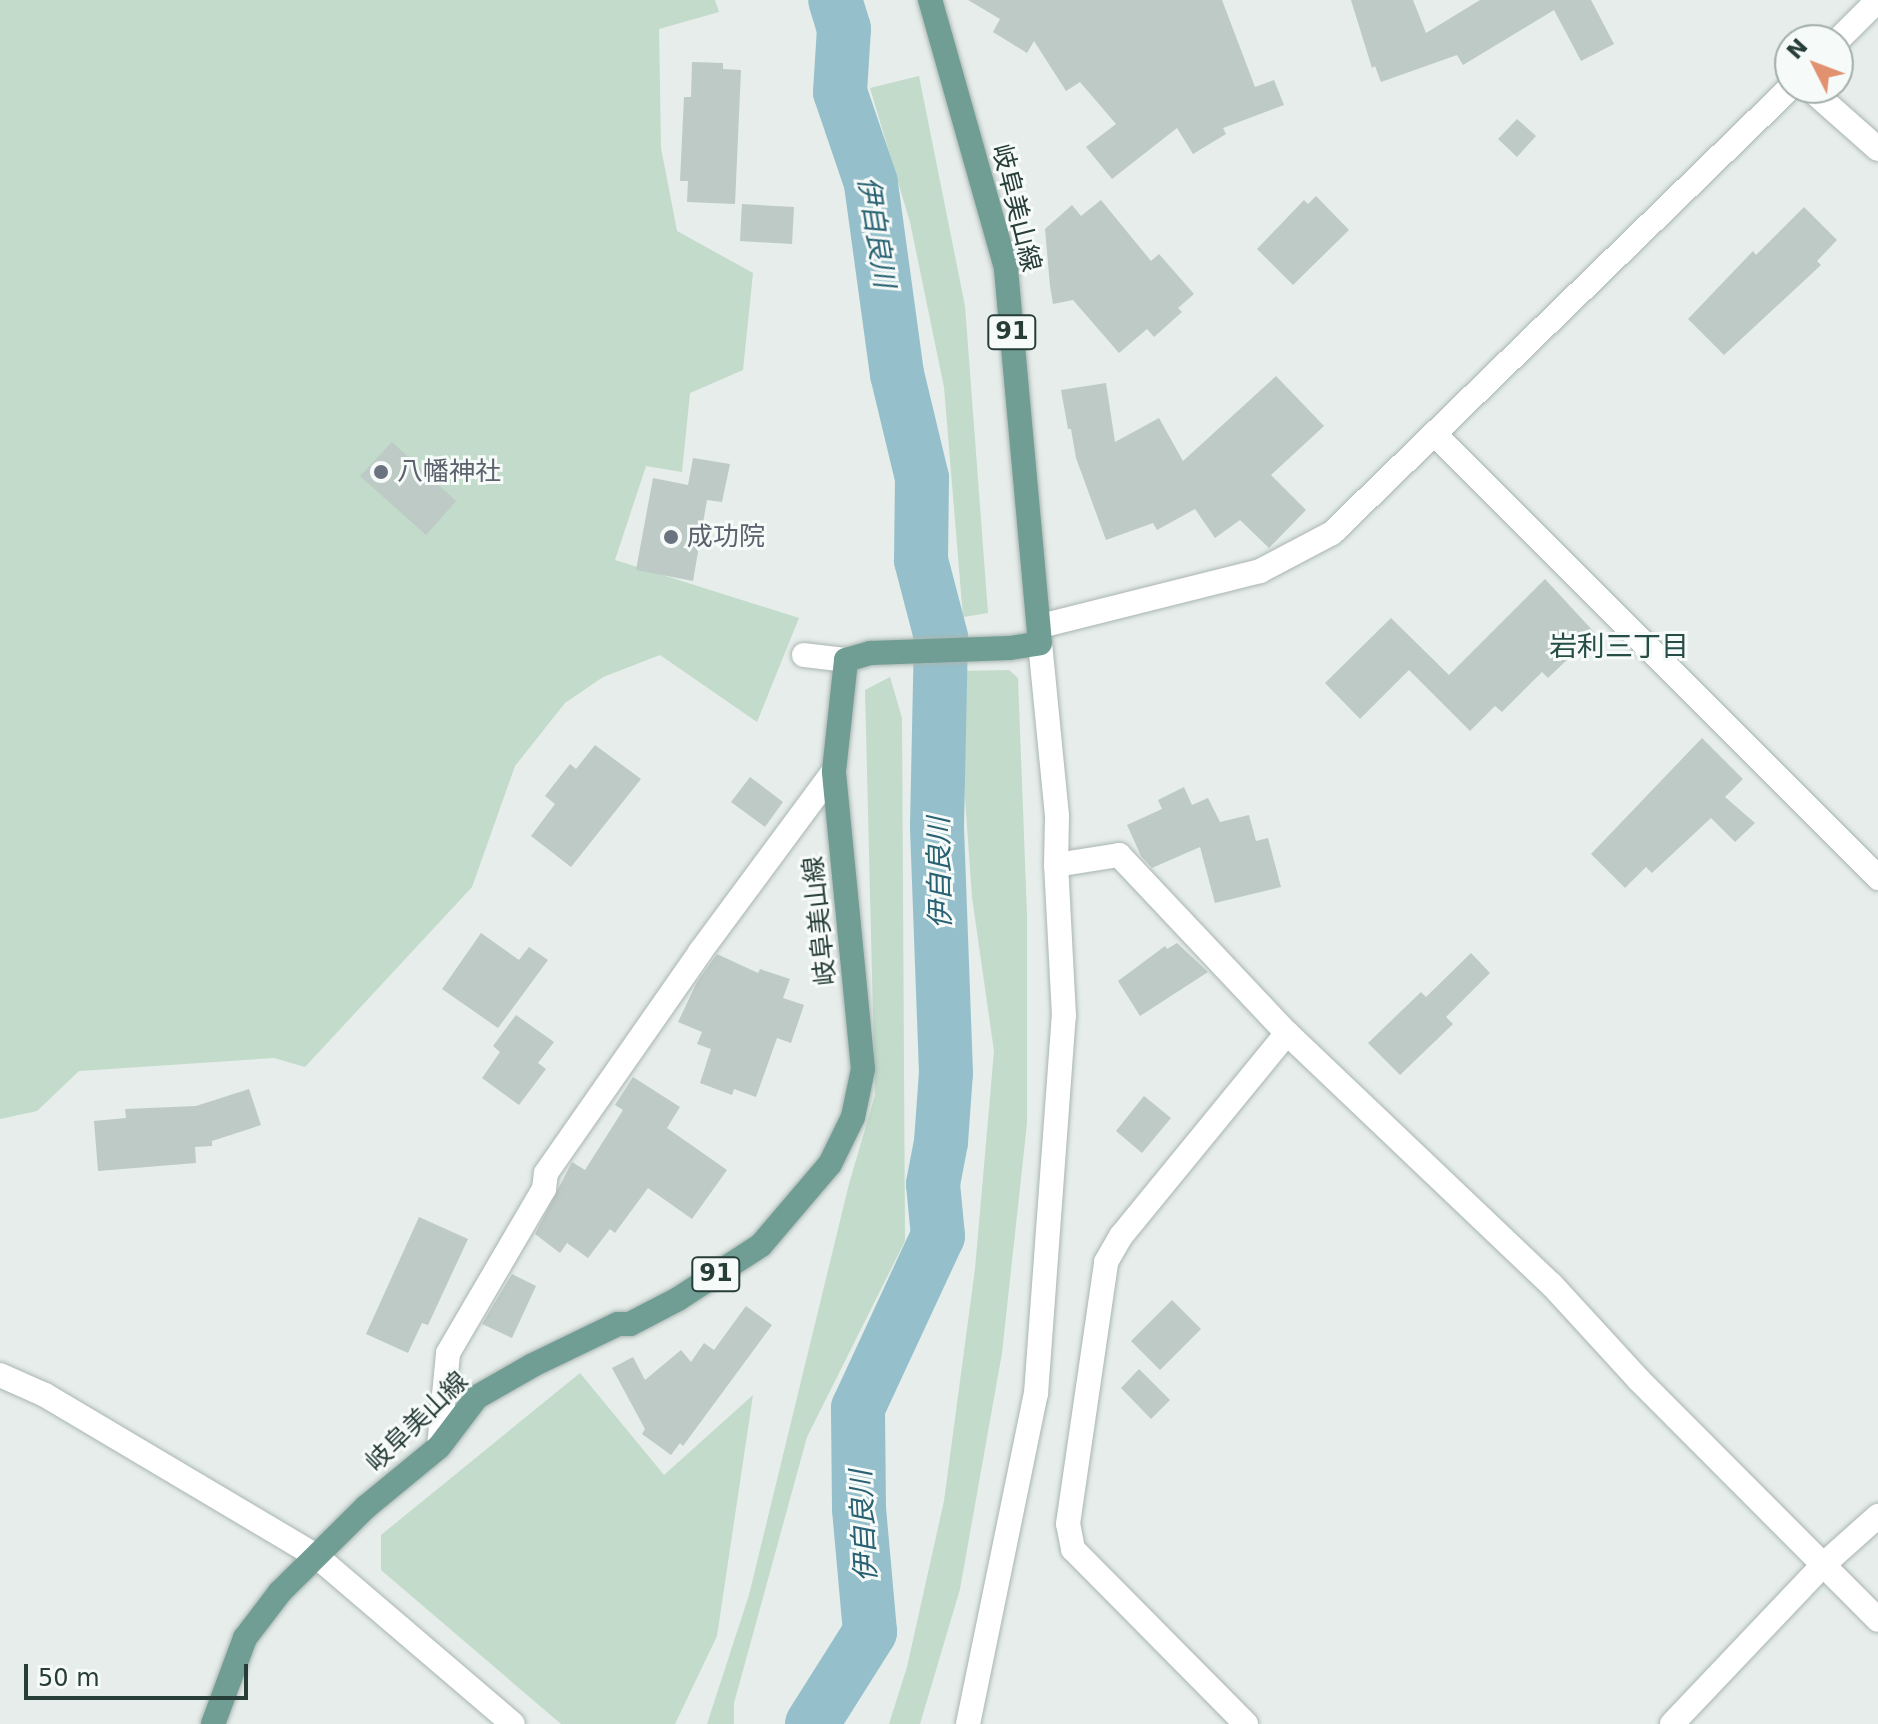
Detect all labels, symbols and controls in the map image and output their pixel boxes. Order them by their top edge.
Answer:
north arrow [1774,24,1854,104]
text: N [1782,34,1813,64]
street label: 岐阜美山線 [985,141,1047,275]
water label: 伊自良川 [851,174,901,290]
road number: 91 [986,312,1038,352]
place label: 八幡神社 [397,456,501,488]
marker: 八幡神社 [372,463,390,481]
place label: 成功院 [687,521,765,553]
marker: 成功院 [662,528,680,546]
district label: 岩利三丁目 [1549,630,1689,664]
water label: 伊自良川 [922,817,958,929]
street label: 岐阜美山線 [798,855,842,987]
road number: 91 [690,1254,742,1294]
street label: 岐阜美山線 [359,1366,475,1478]
water label: 伊自良川 [844,1469,884,1583]
scale bar [28,1648,252,1698]
text: 50 m [38,1664,100,1692]

